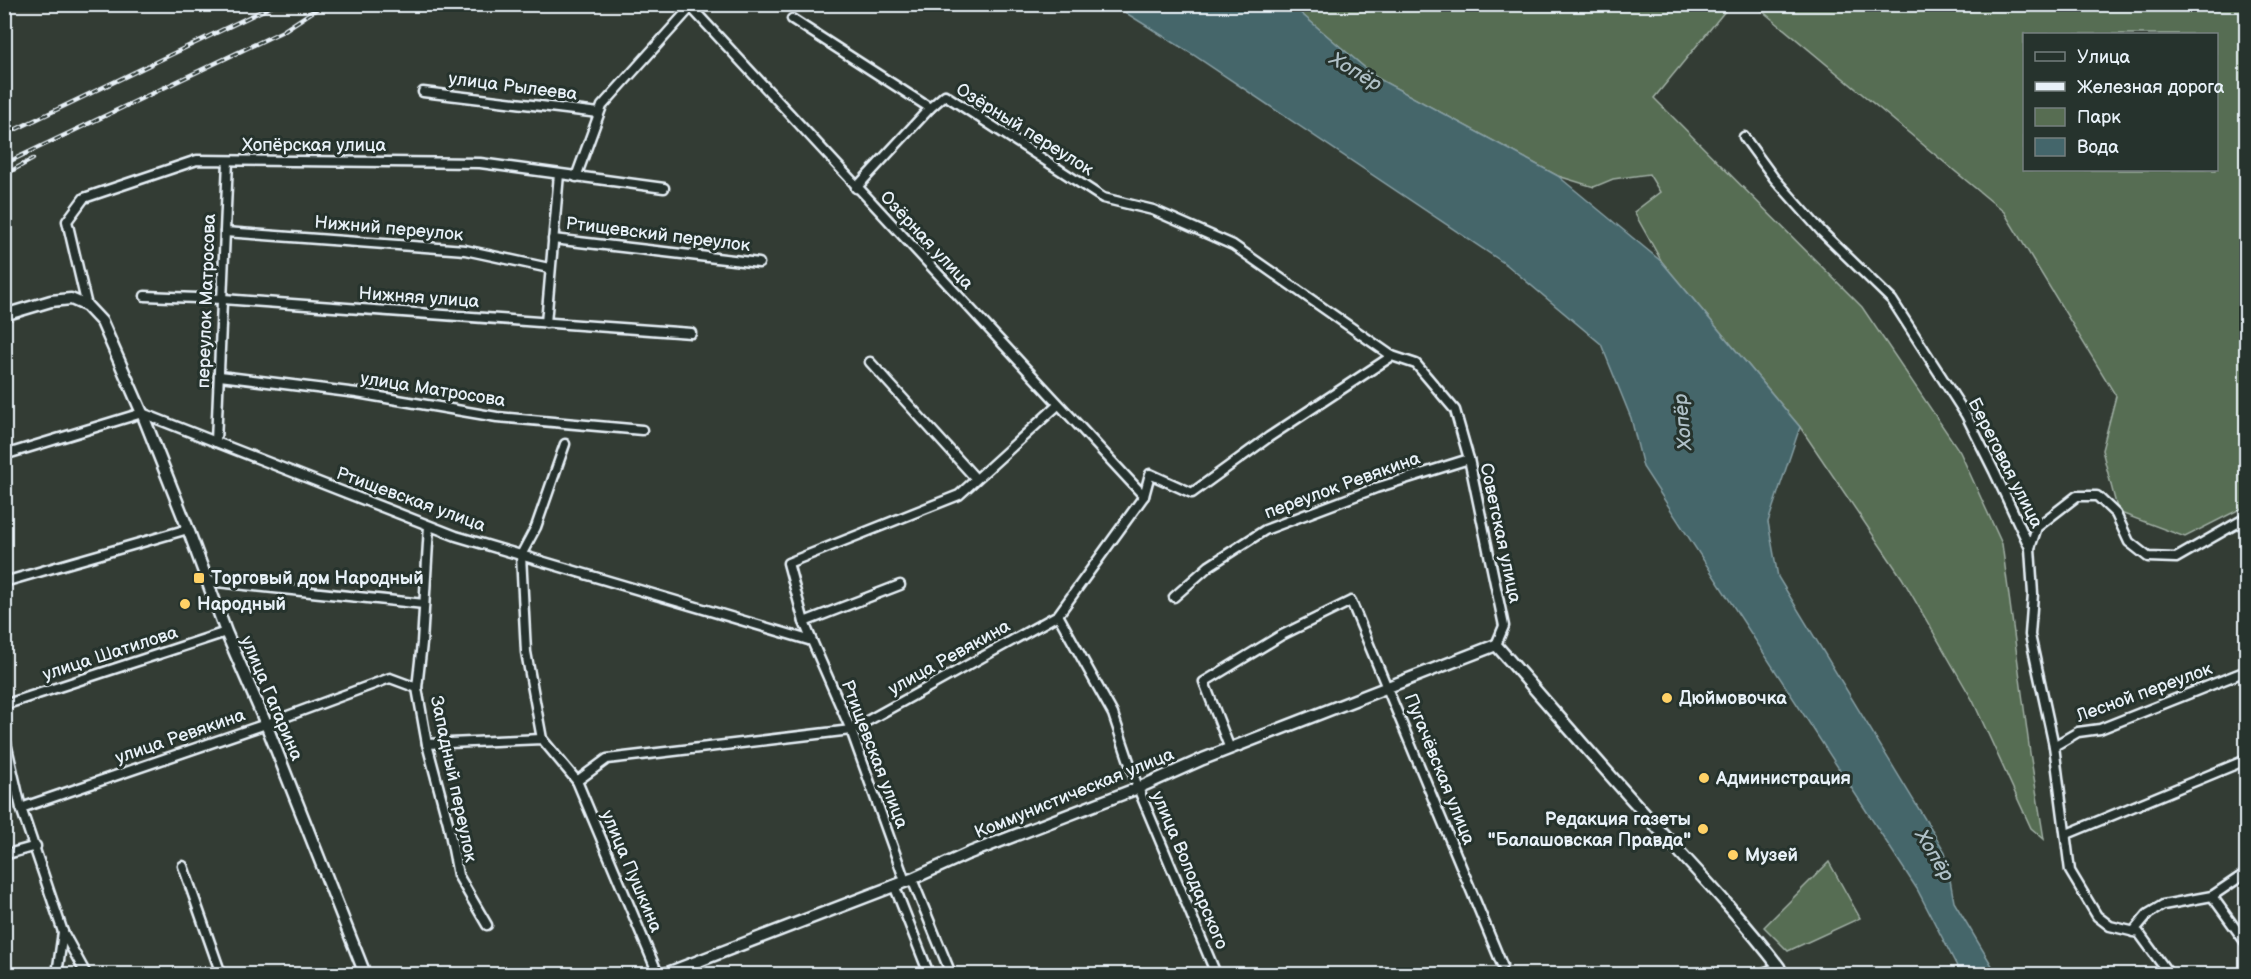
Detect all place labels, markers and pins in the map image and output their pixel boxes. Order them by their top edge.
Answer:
place label: Торговый дом Народный [211,568,424,589]
marker: Торговый дом Народный [192,571,206,585]
place label: Народный [197,594,286,615]
marker: Народный [178,597,192,611]
place label: Дюймовочка [1679,688,1787,709]
marker: Дюймовочка [1660,691,1674,705]
place label: Администрация [1715,768,1851,789]
marker: Администрация [1697,771,1711,785]
place label: Редакция газеты "Балашовская Правда" [1488,809,1691,851]
marker: Редакция газеты "Балашовская Правда" [1696,822,1710,836]
place label: Музей [1745,845,1798,866]
marker: Музей [1726,848,1740,862]

